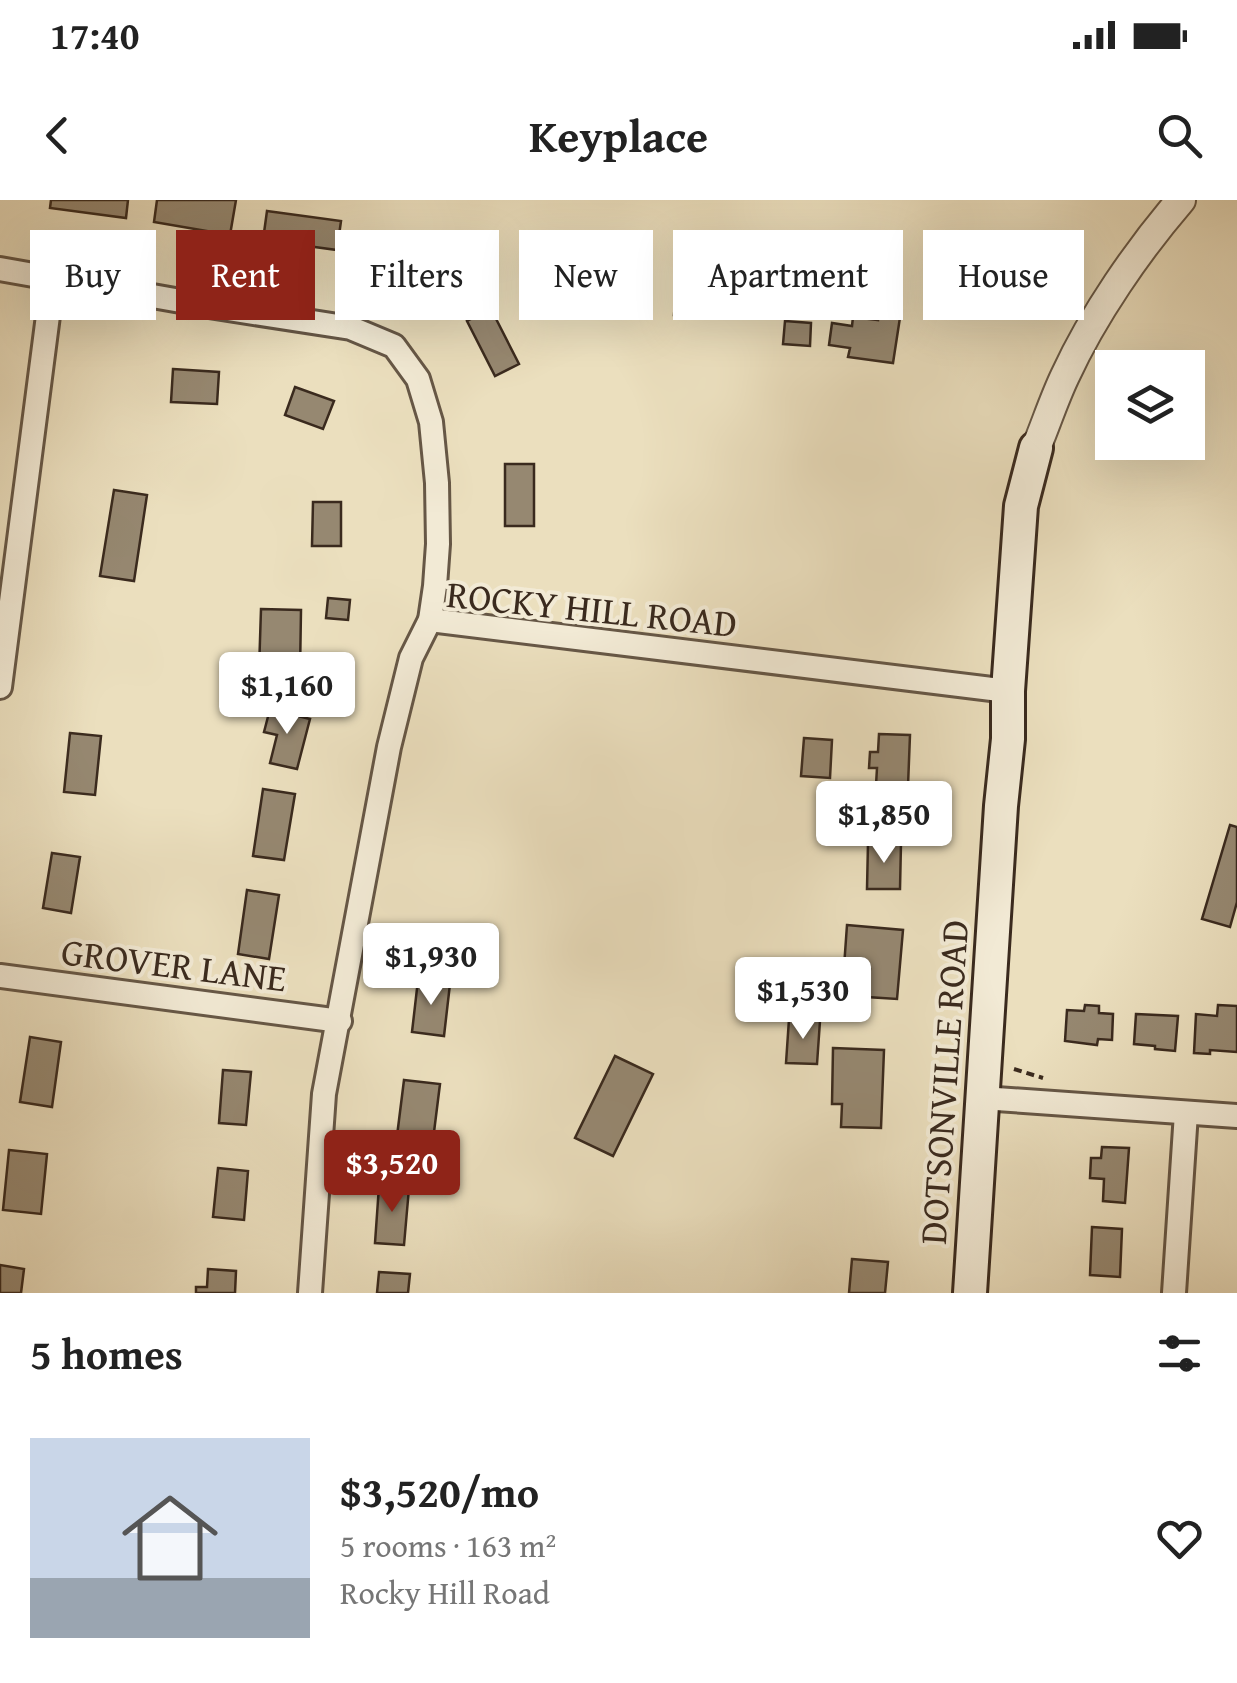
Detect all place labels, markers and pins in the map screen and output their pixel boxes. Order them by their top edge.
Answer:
pin: $1,160 [206,652,368,737]
pin: $1,850 [803,781,965,866]
pin: $1,930 [350,923,512,1008]
pin: $1,530 [722,957,884,1042]
pin: $3,520 [311,1130,473,1215]

